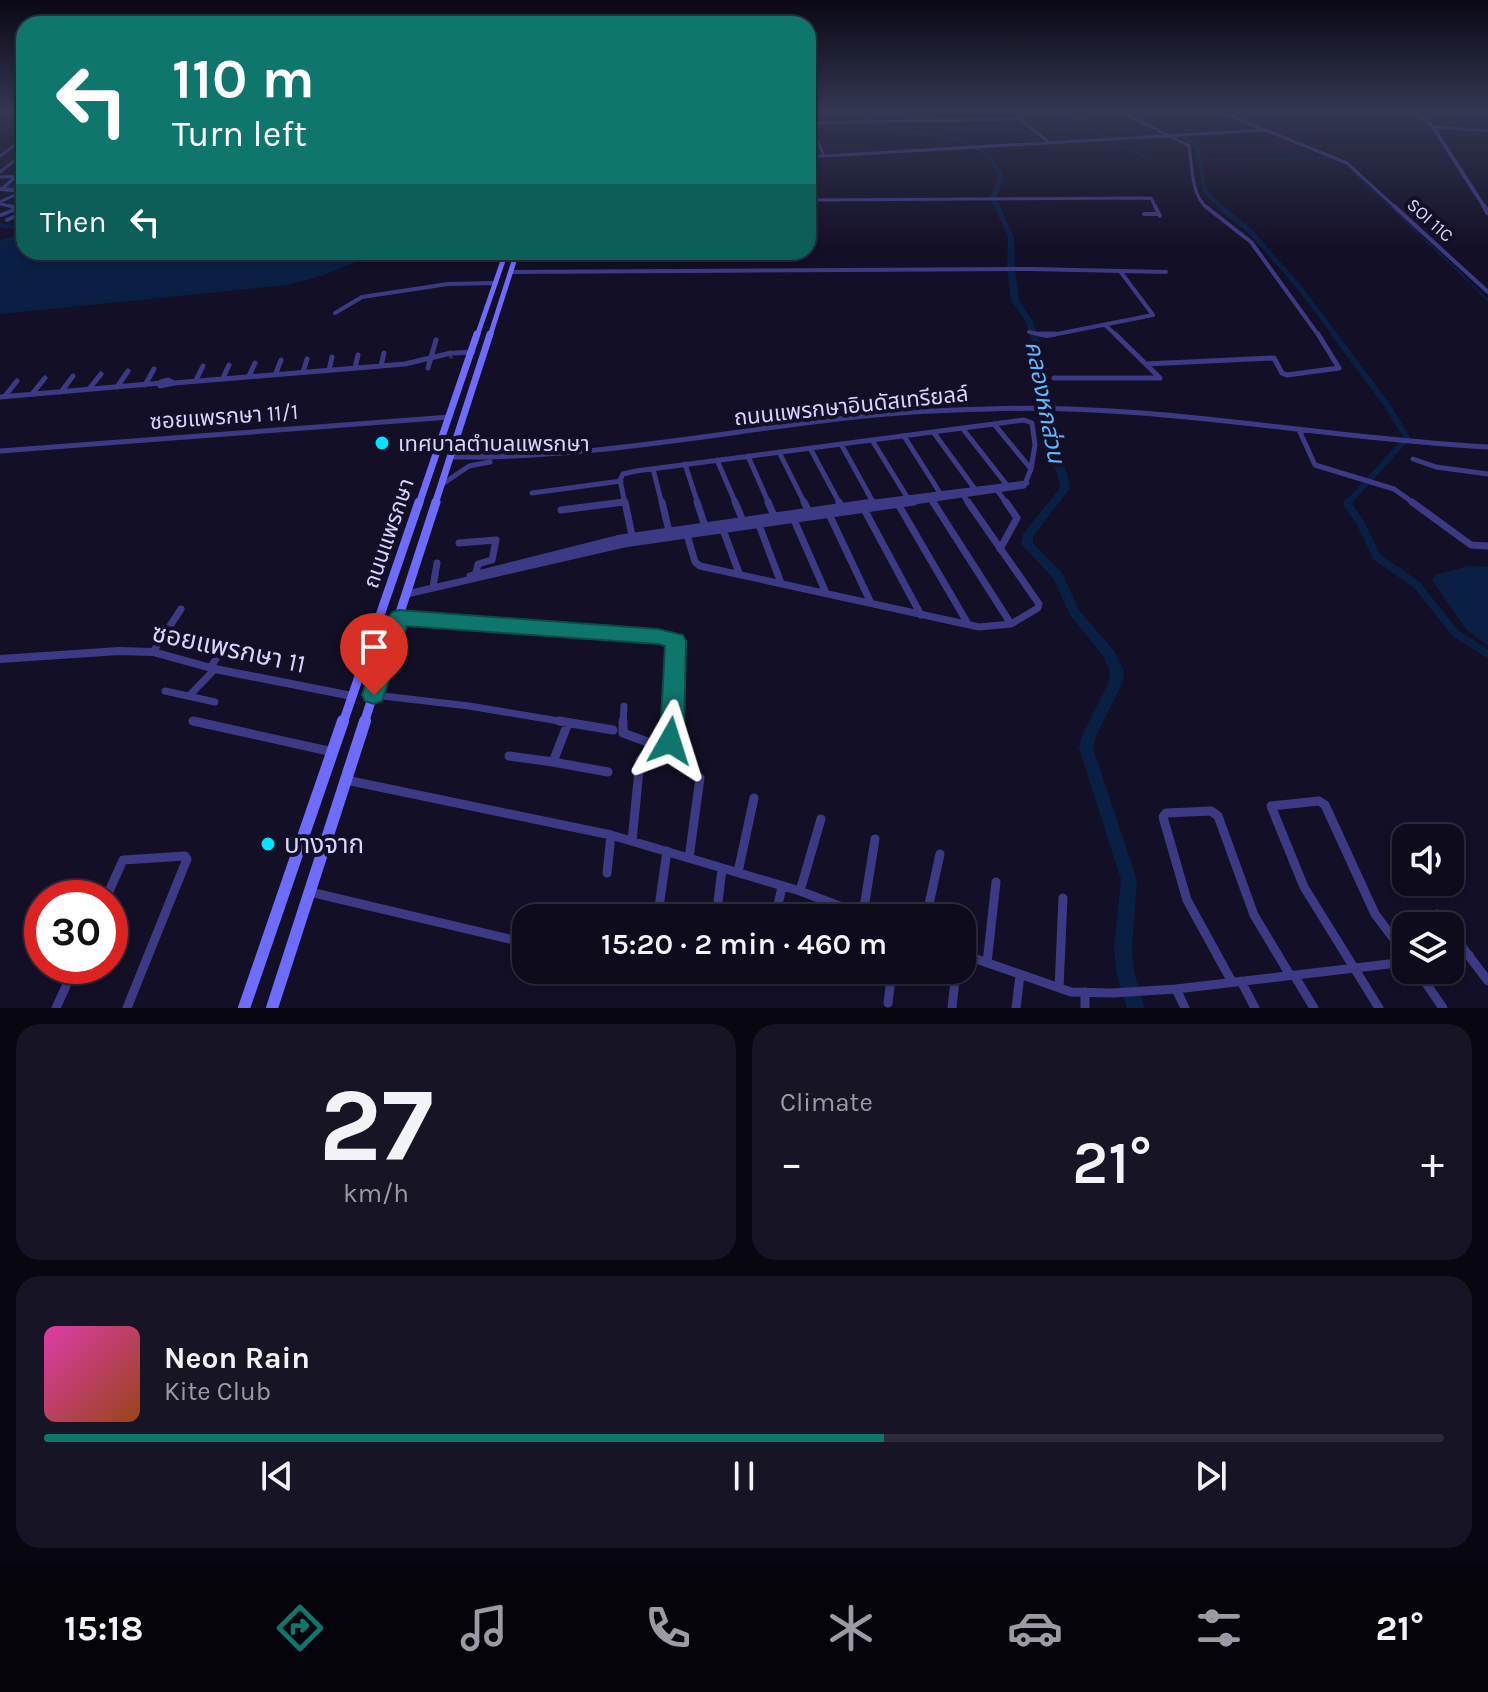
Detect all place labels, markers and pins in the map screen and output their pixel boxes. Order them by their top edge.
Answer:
place label: เทศบาลตำบลแพรกษา [398,431,590,457]
marker: เทศบาลตำบลแพรกษา [373,434,391,452]
pin [340,613,408,695]
place label: บางจาก [284,829,364,860]
marker: บางจาก [259,835,277,853]

